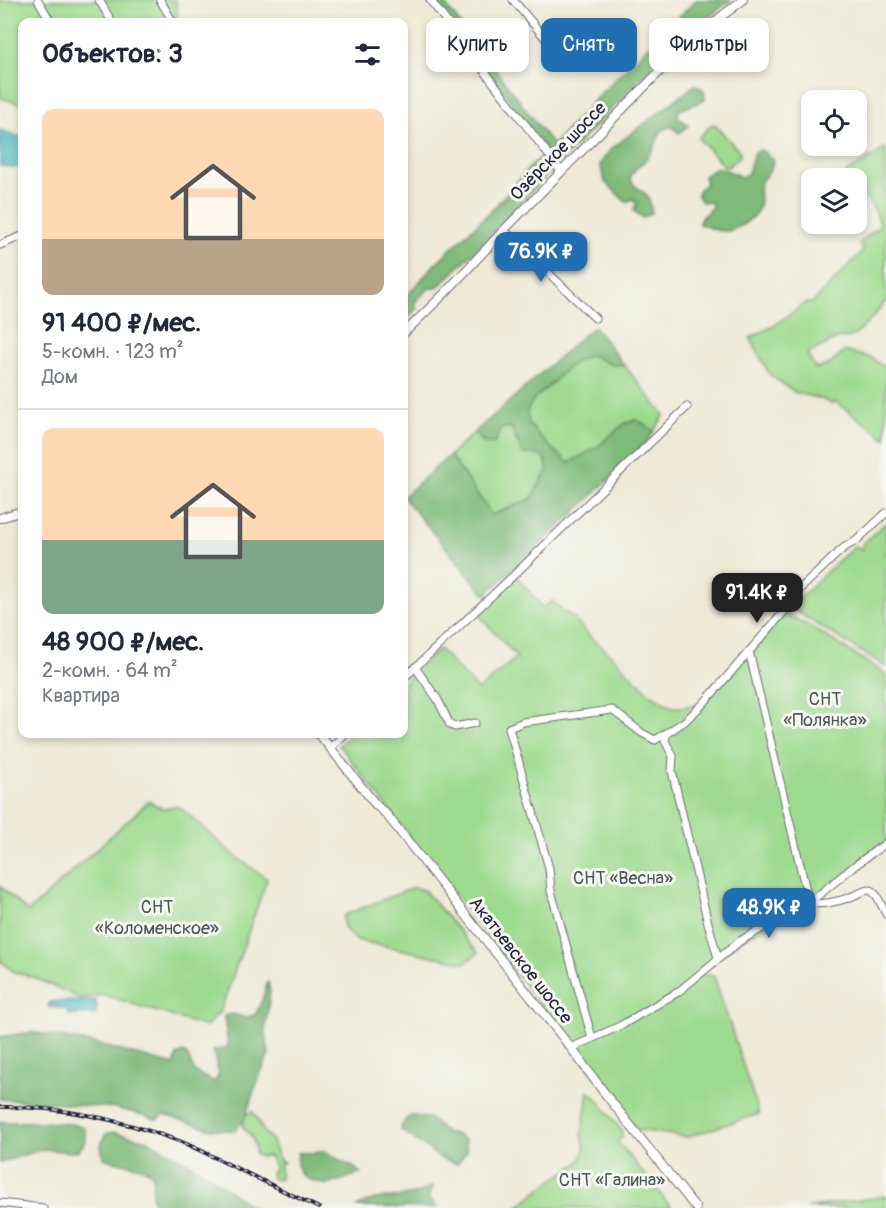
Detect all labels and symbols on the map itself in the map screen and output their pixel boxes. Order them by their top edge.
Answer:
street label: Озёрское шоссе [505,97,611,206]
pin: 76.9K ₽ [486,232,596,283]
pin: 91.4K ₽ [702,573,812,624]
park label: СНТ «Полянка» [783,688,867,732]
park label: СНТ «Весна» [573,867,673,890]
pin: 48.9K ₽ [714,888,824,939]
street label: Акатьевское шоссе [464,892,577,1028]
park label: СНТ «Коломенское» [95,896,219,940]
park label: СНТ «Галина» [559,1169,665,1192]

